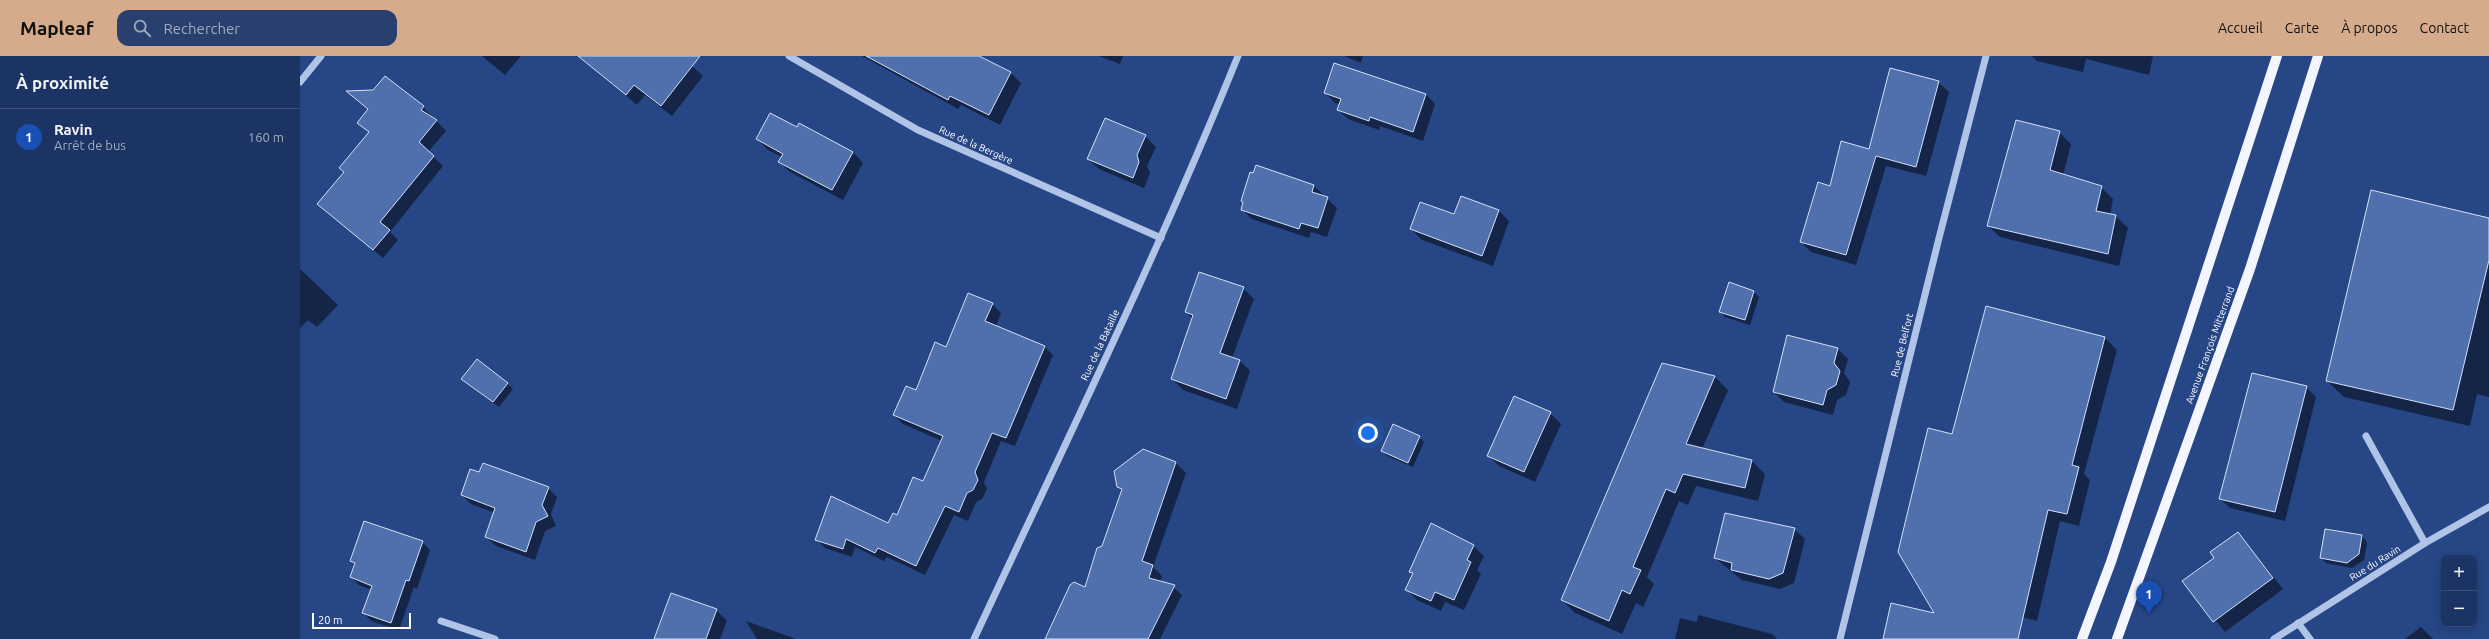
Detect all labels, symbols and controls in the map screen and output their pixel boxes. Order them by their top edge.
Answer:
search box [117,10,397,46]
text: Mapleaf [20,17,93,39]
icon: search [131,17,153,39]
text: Rechercher [163,20,240,37]
text: Accueil [2218,20,2263,36]
text: Carte [2285,20,2319,36]
text: À propos [2341,20,2398,36]
text: Contact [2420,20,2469,36]
text: À proximité [16,73,109,92]
text: Ravin [54,121,93,138]
street label: Rue de la Bergère [937,124,1015,166]
text: 1 [25,130,33,144]
text: 160 m [248,130,284,144]
text: Arrêt de bus [54,138,126,152]
street label: Avenue François Mitterrand [2184,285,2236,405]
street label: Rue de la Bataille [1079,308,1121,382]
street label: Rue de Belfort [1889,312,1915,378]
your location [1358,423,1378,443]
street label: Rue du Ravin [2348,543,2402,583]
map controls [2441,555,2477,627]
button: + [2441,555,2477,591]
pin: 1 [2136,581,2162,614]
button: − [2441,591,2477,627]
scale bar [312,611,411,630]
text: 20 m [318,614,342,626]

